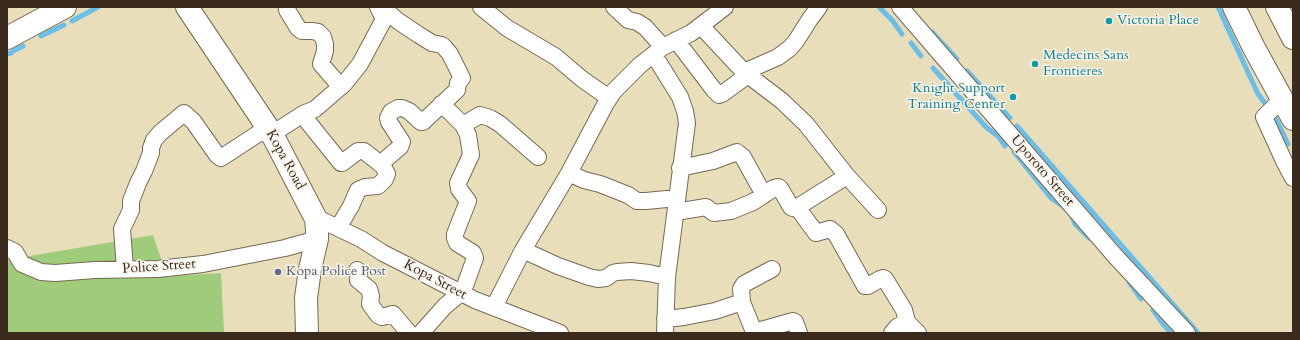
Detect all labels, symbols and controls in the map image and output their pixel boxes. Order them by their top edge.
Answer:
place label: Victoria Place [1117,13,1199,29]
marker: Victoria Place [1104,16,1114,26]
place label: Medecins Sans Frontieres [1043,48,1129,80]
marker: Medecins Sans Frontieres [1030,59,1040,69]
place label: Knight Support Training Center [907,81,1005,114]
marker: Knight Support Training Center [1008,92,1018,102]
street label: Kopa Road [262,127,308,193]
street label: Uporoto Street [1007,132,1077,210]
street label: Police Street [122,256,196,278]
street label: Kopa Street [401,256,469,304]
place label: Kopa Police Post [286,264,386,280]
marker: Kopa Police Post [273,267,283,277]

